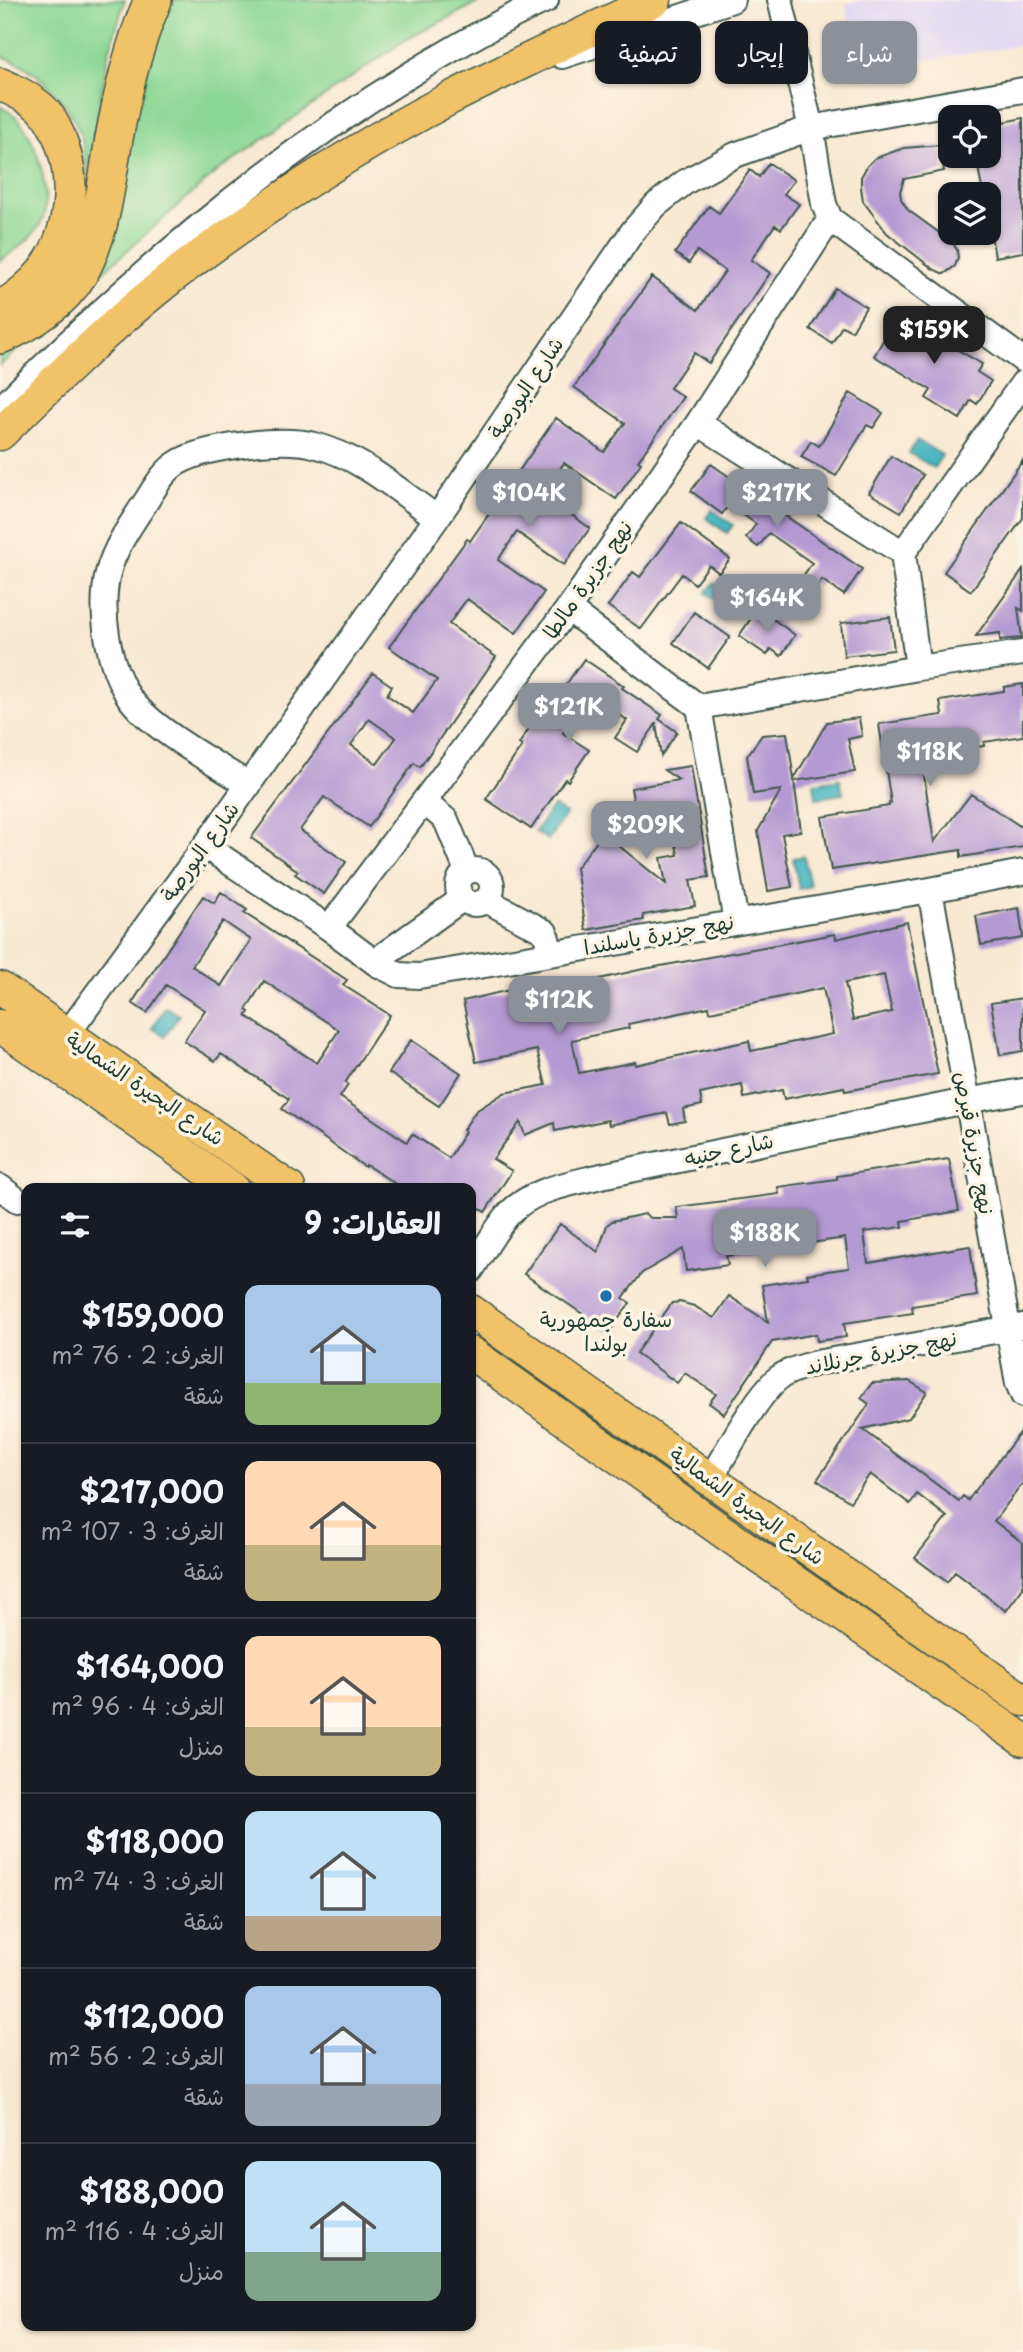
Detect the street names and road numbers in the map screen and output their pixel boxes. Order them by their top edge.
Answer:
street label: شارع البورصة [478,330,571,445]
street label: نهج جزيرة مالطا [533,513,639,645]
street label: شارع البورصة [151,794,246,908]
street label: نهج جزيرة ياسلندا [581,904,736,962]
street label: شارع البحيرة الشمالية [60,1022,232,1153]
street label: نهج جزيرة قبرص [948,1069,1004,1217]
street label: شارع جنيه [681,1123,776,1174]
street label: نهج جزيرة جرنلاند [802,1321,959,1381]
street label: شارع البحيرة الشمالية [663,1437,832,1572]

